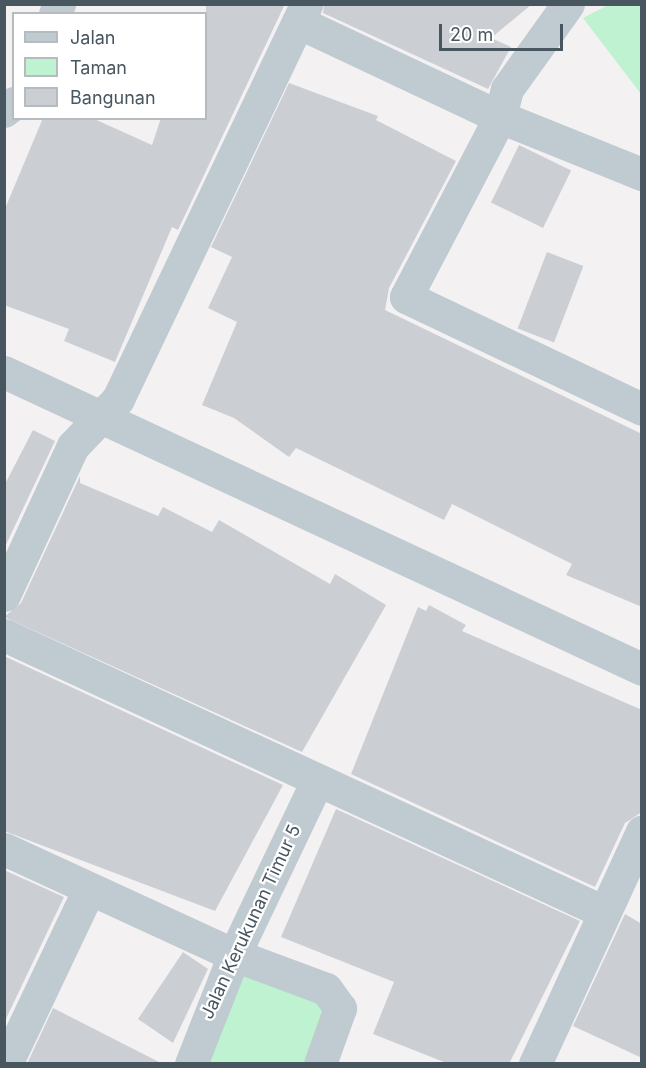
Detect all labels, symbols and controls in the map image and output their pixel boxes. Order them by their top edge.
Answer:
legend [12,12,207,120]
scale bar [442,12,566,50]
text: 20 m [450,24,493,45]
text: Jalan [70,27,115,48]
text: Taman [70,57,127,78]
text: Bangunan [70,87,156,108]
street label: Jalan Kerukunan Timur 5 [196,821,306,1023]

